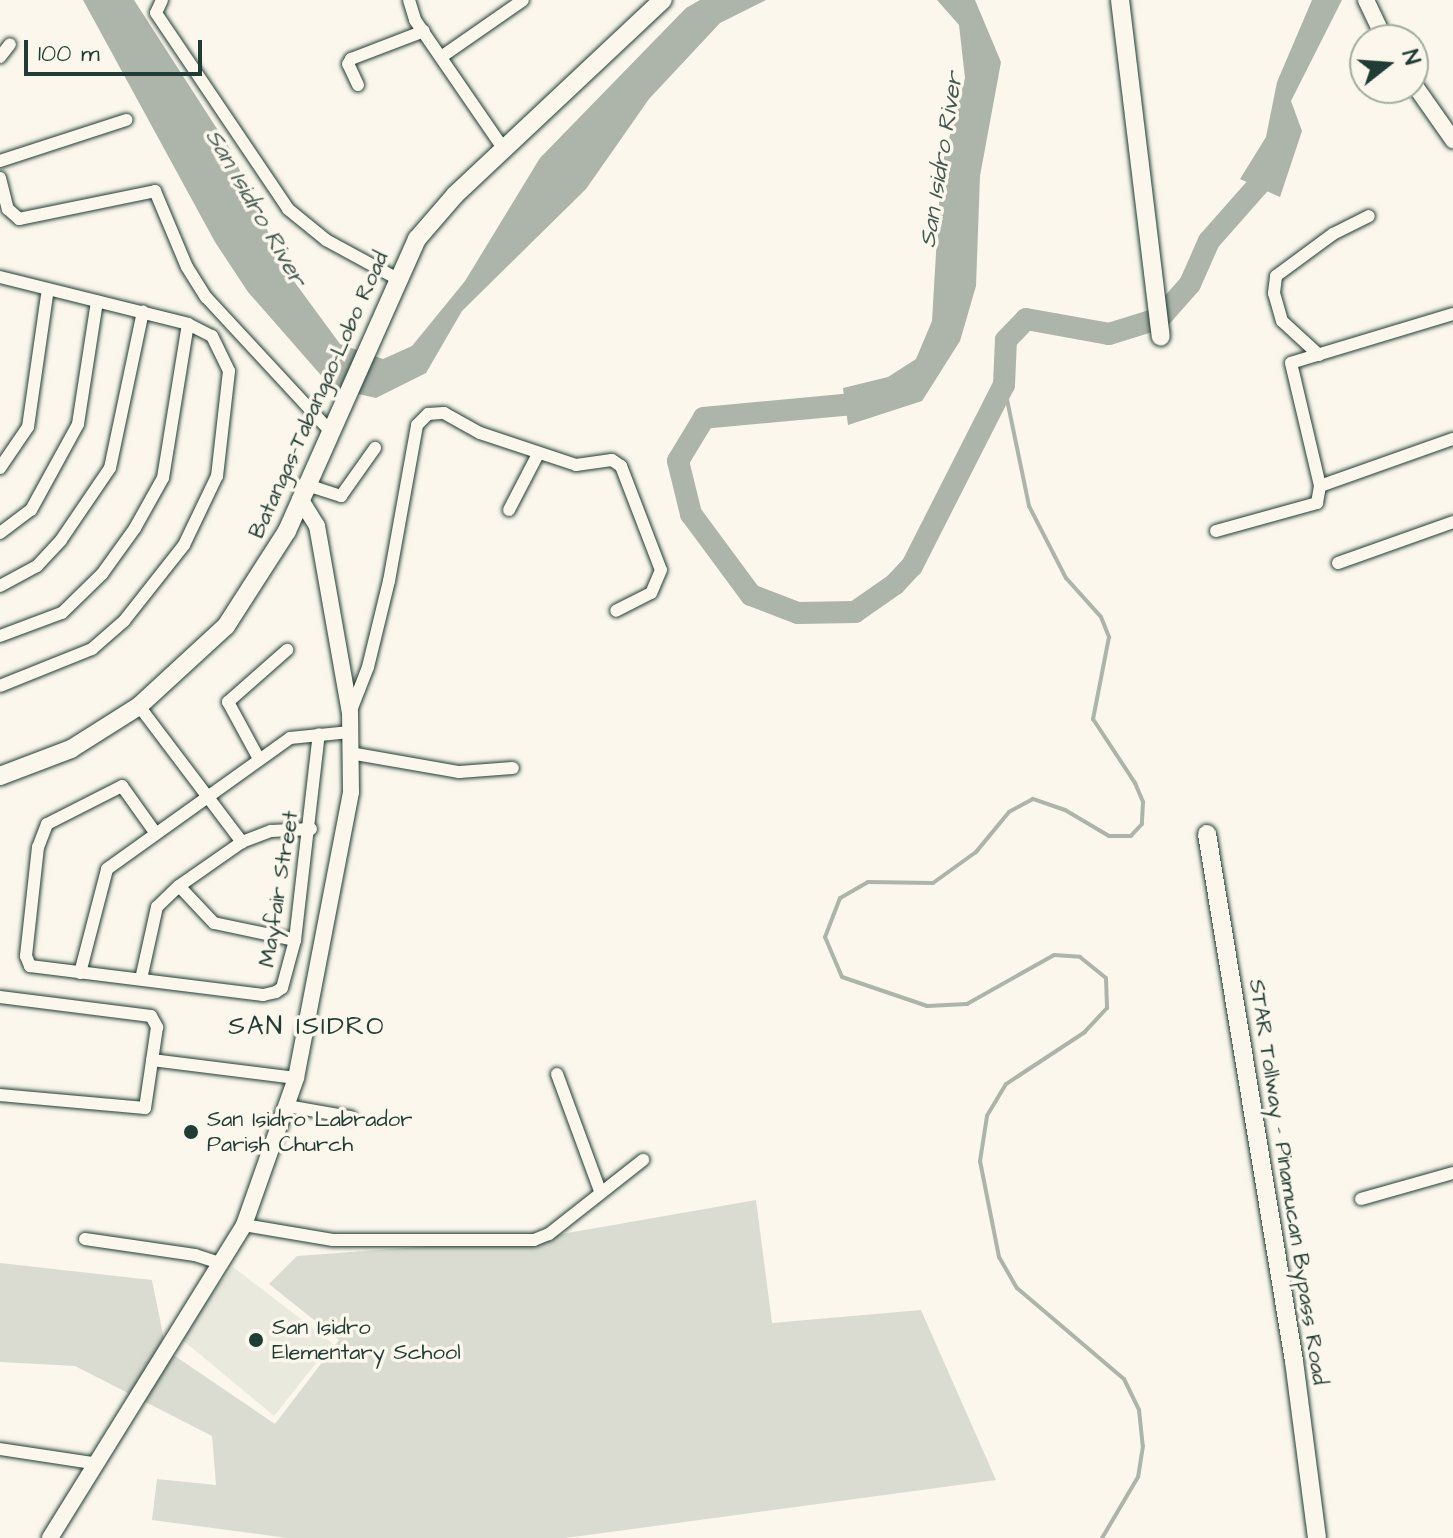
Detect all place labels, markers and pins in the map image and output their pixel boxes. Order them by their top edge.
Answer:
place label: San Isidro Labrador Parish Church [207,1106,412,1158]
marker: San Isidro Labrador Parish Church [182,1123,200,1141]
place label: San Isidro Elementary School [272,1314,461,1366]
marker: San Isidro Elementary School [247,1331,265,1349]

